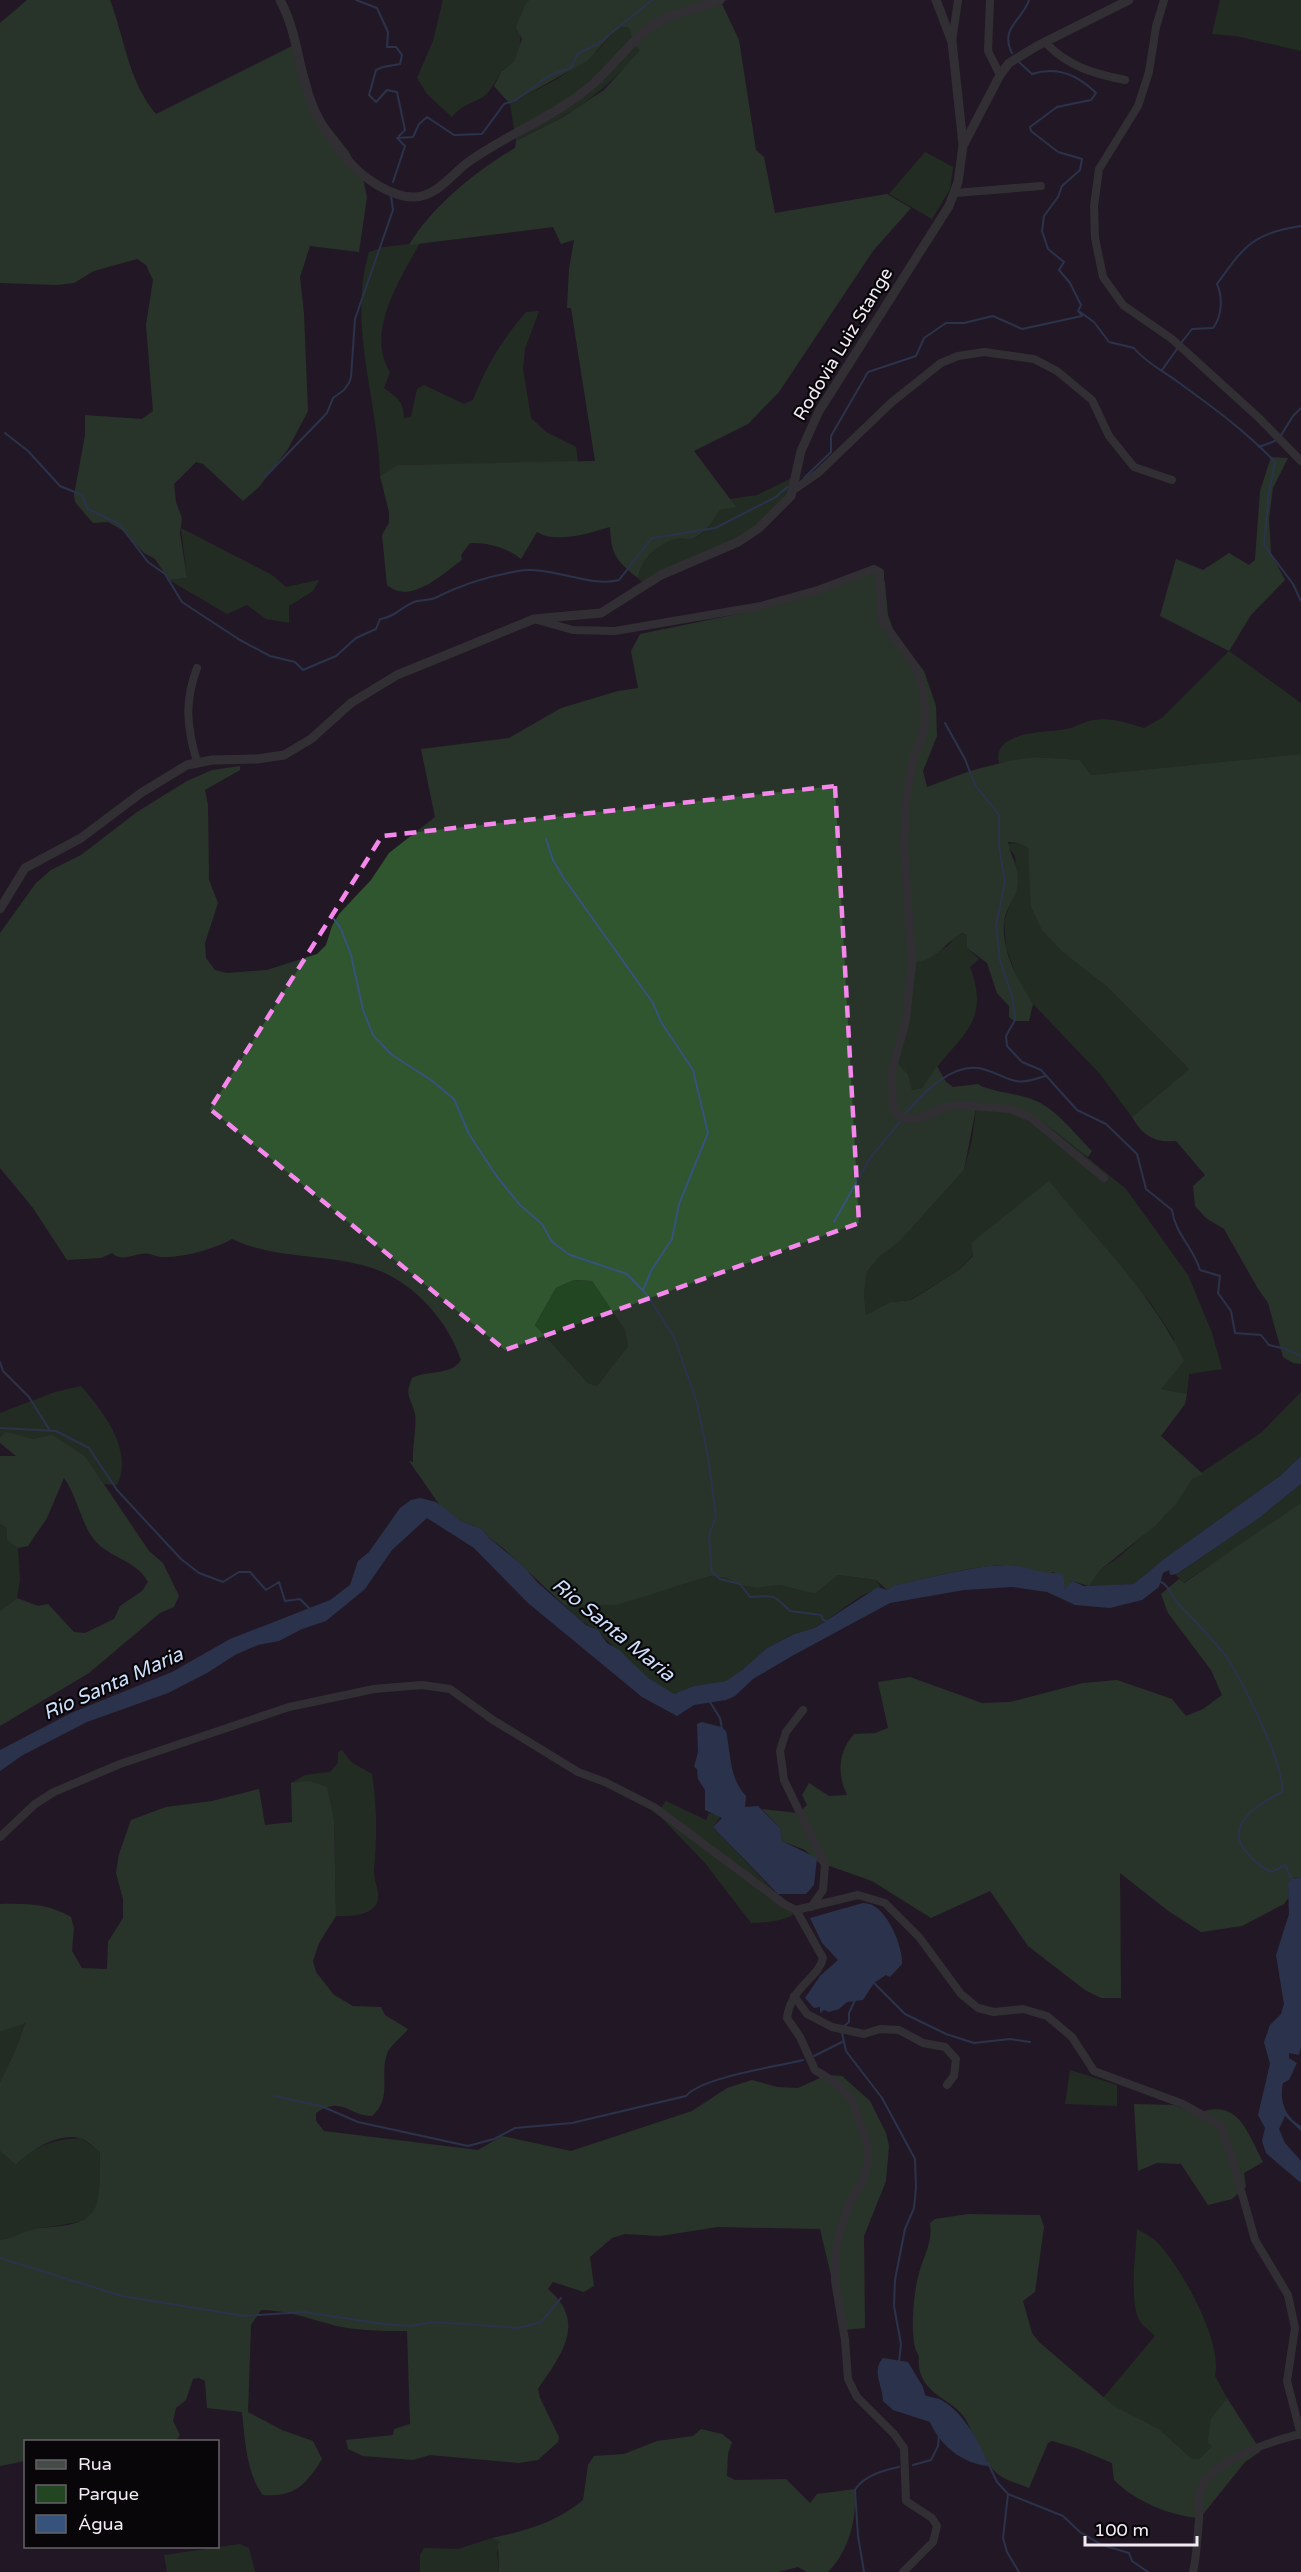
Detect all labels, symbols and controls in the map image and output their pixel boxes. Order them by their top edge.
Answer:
street label: Rodovia Luiz Stange [789,264,897,424]
water label: Rio Santa Maria [547,1573,680,1687]
water label: Rio Santa Maria [39,1642,187,1726]
legend [24,2440,219,2548]
text: Rua [78,2453,112,2475]
text: Parque [78,2483,139,2505]
scale bar [1085,2509,1198,2547]
text: Água [78,2513,124,2535]
text: 100 m [1094,2519,1149,2541]

